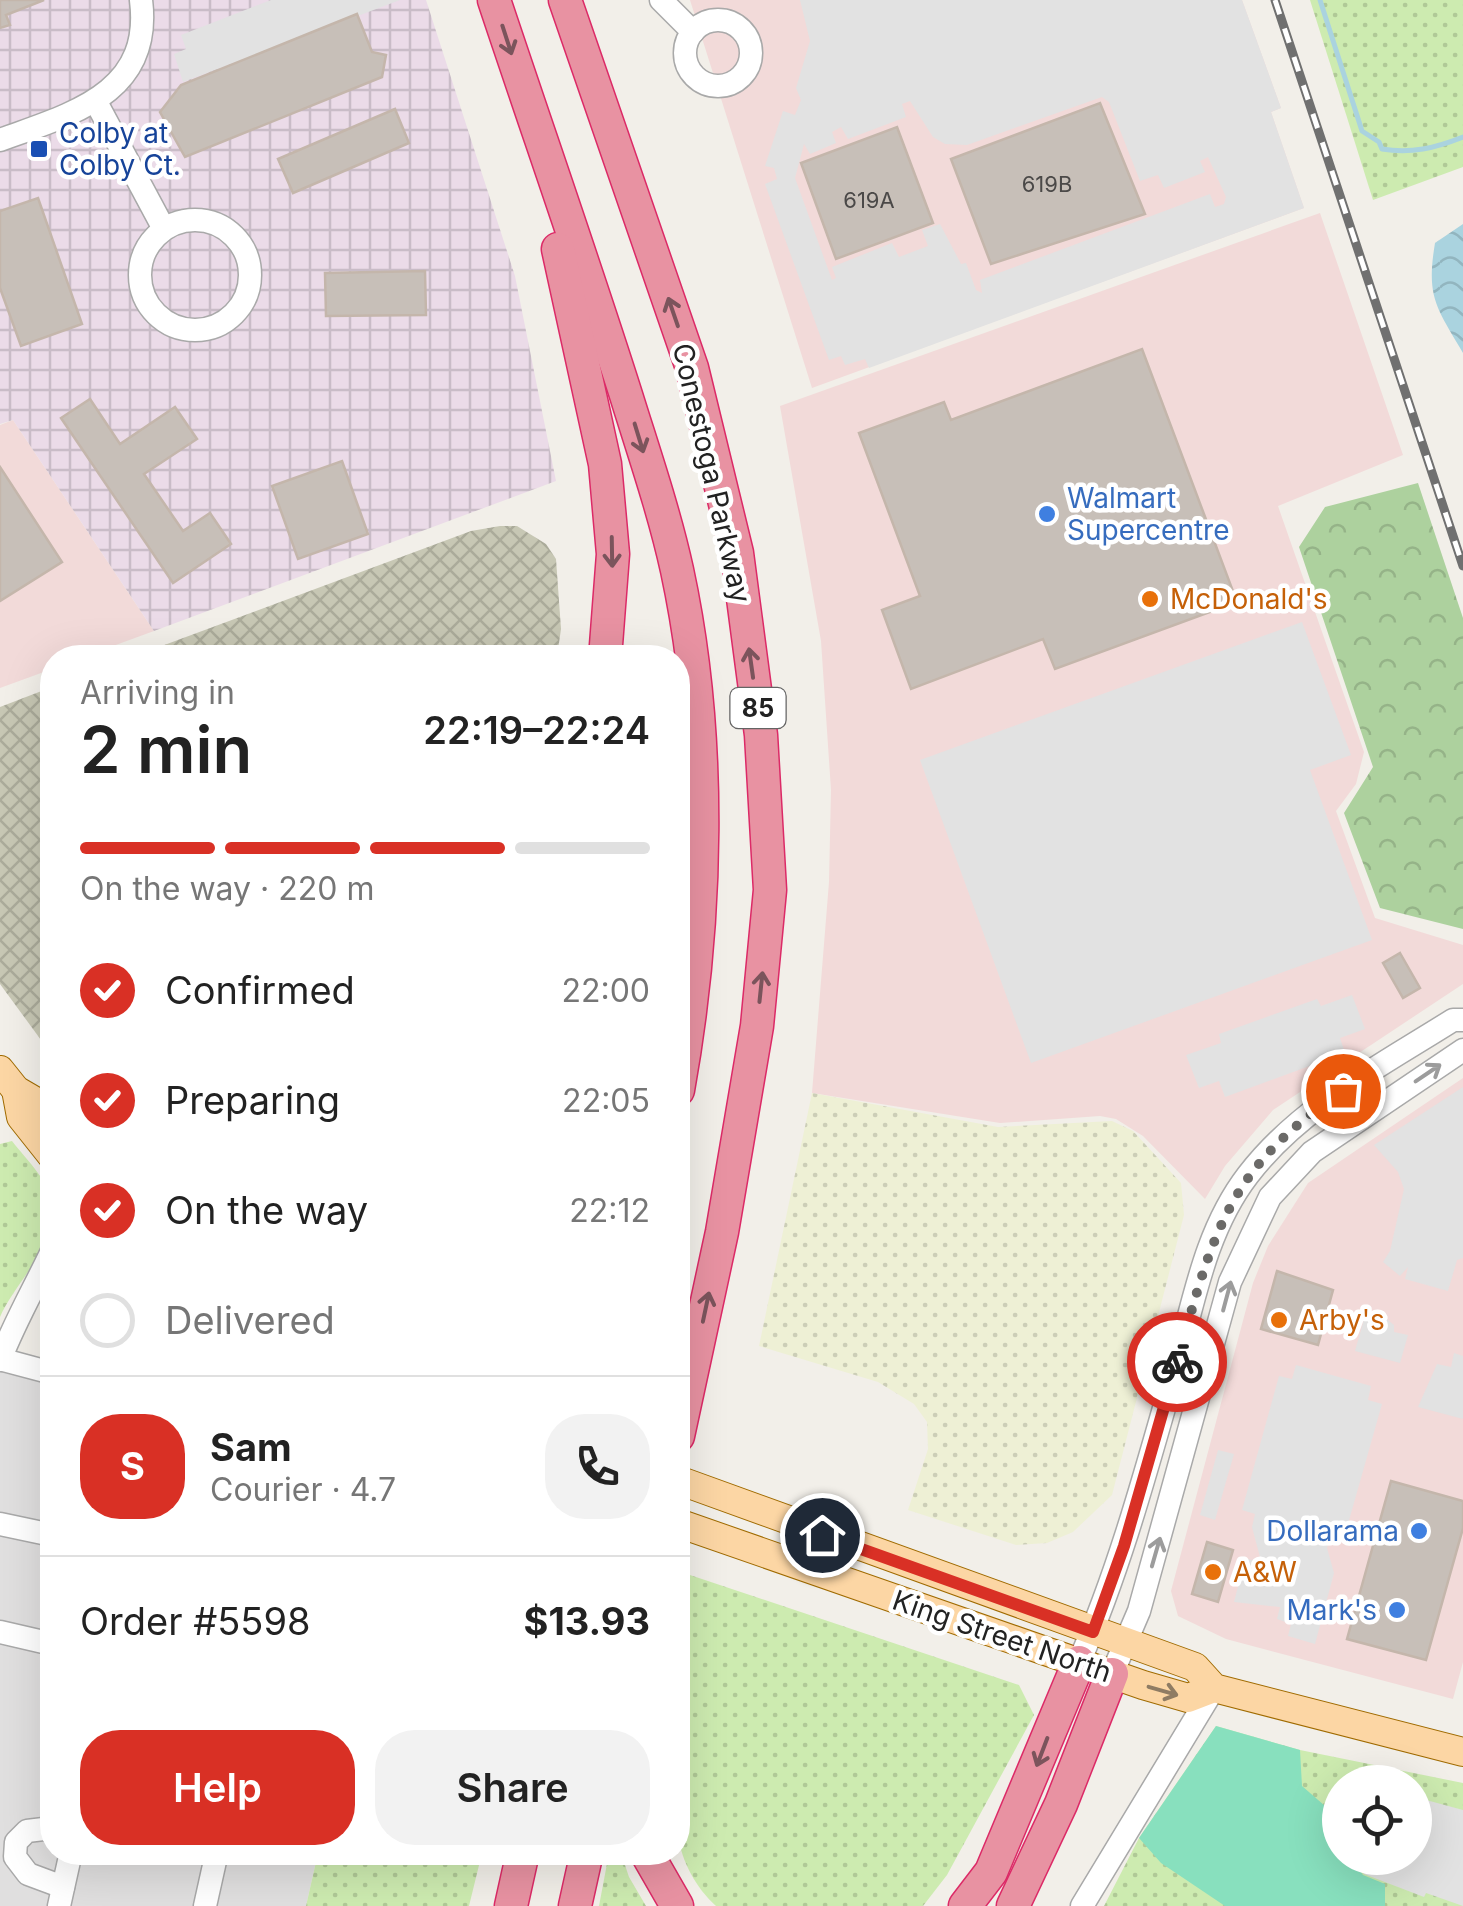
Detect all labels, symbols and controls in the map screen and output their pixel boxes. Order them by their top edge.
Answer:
one-way arrow [500,23,518,55]
place label: Colby at Colby Ct. [59,116,181,182]
marker: Colby at Colby Ct. [28,138,50,160]
house number: 619B [1022,171,1072,197]
house number: 619A [843,187,895,213]
one-way arrow [663,298,681,329]
street label: Conestoga Parkway [666,340,758,606]
one-way arrow [631,421,649,453]
place label: Walmart Supercentre [1067,481,1230,547]
marker: Walmart Supercentre [1036,503,1058,525]
one-way arrow [602,535,621,567]
place label: McDonald's [1170,582,1328,616]
marker: McDonald's [1139,588,1161,610]
one-way arrow [742,647,760,680]
text: Arriving in [80,673,235,712]
road number: 85 [730,688,786,728]
text: 22:19–22:24 [423,707,650,753]
text: 2 min [80,710,252,789]
text: On the way · 220 m [80,869,375,908]
icon: check [80,963,135,1018]
text: Confirmed [165,967,355,1013]
text: 22:00 [561,971,650,1010]
one-way arrow [752,971,771,1003]
pin [1301,1049,1386,1134]
one-way arrow [1414,1063,1442,1084]
icon: bag [1316,1064,1371,1119]
icon: check [80,1073,135,1128]
text: Preparing [165,1077,340,1123]
text: 22:05 [562,1081,650,1120]
icon: check [80,1183,135,1238]
text: On the way [165,1187,368,1233]
text: 22:12 [569,1191,650,1230]
one-way arrow [1219,1281,1237,1312]
one-way arrow [698,1292,716,1324]
text: Delivered [165,1297,335,1343]
place label: Arby's [1299,1303,1385,1337]
marker: Arby's [1268,1309,1290,1331]
courier [1127,1312,1227,1412]
icon: bike [1150,1335,1205,1390]
button: phone [545,1414,650,1519]
text: Sam [210,1424,292,1470]
text: S [120,1443,145,1489]
text: Courier · 4.7 [210,1470,396,1509]
pin [780,1493,865,1578]
icon: home [795,1508,850,1563]
place label: Dollarama [1266,1514,1399,1548]
marker: Dollarama [1408,1520,1430,1542]
one-way arrow [1148,1536,1166,1568]
place label: A&W [1233,1555,1297,1589]
marker: A&W [1202,1561,1224,1583]
street label: King Street North [888,1583,1116,1689]
place label: Mark's [1286,1593,1377,1627]
text: Order #5598 [80,1598,311,1644]
text: $13.93 [524,1598,650,1644]
marker: Mark's [1386,1599,1408,1621]
one-way arrow [1147,1683,1178,1701]
button: Help [80,1730,355,1845]
button: Share [375,1730,650,1845]
one-way arrow [1032,1737,1050,1767]
map controls [1322,1765,1432,1875]
button: locate [1322,1765,1432,1875]

